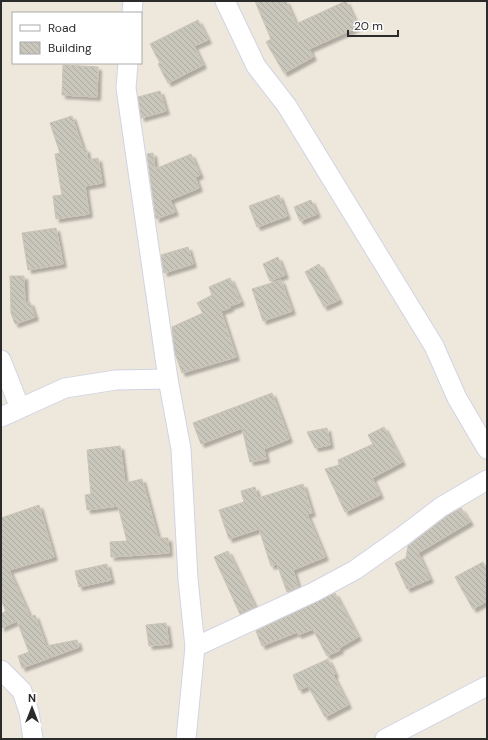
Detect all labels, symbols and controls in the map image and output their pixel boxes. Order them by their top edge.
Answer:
legend [12,12,142,64]
scale bar [348,12,398,38]
text: 20 m [354,18,383,34]
text: Road [48,20,76,36]
text: Building [48,40,92,56]
north arrow [12,688,52,728]
text: N [28,691,36,705]

